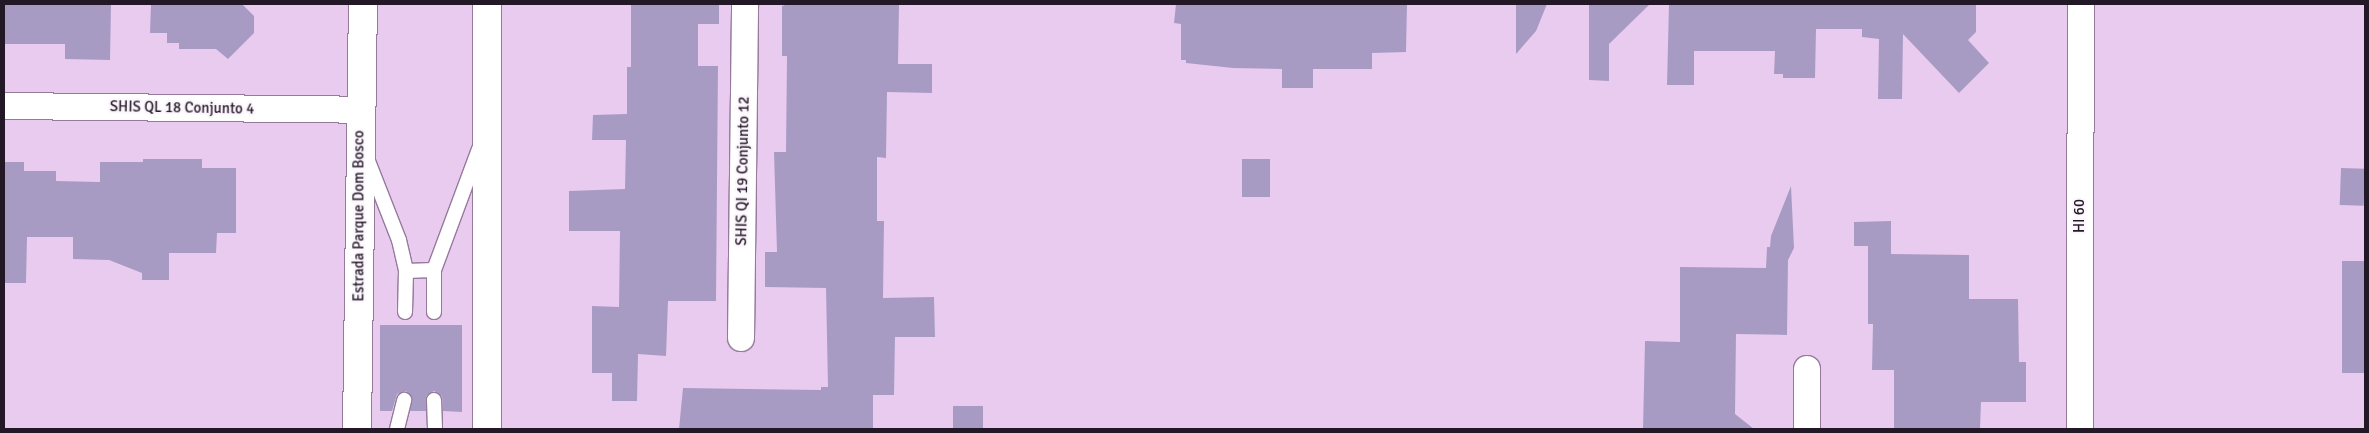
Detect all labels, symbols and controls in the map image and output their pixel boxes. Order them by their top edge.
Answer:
street label: SHIS QI 19 Conjunto 12 [733,96,753,246]
street label: SHIS QL 18 Conjunto 4 [110,98,254,118]
street label: Estrada Parque Dom Bosco [350,130,368,302]
street label: HI 60 [2071,199,2089,233]

